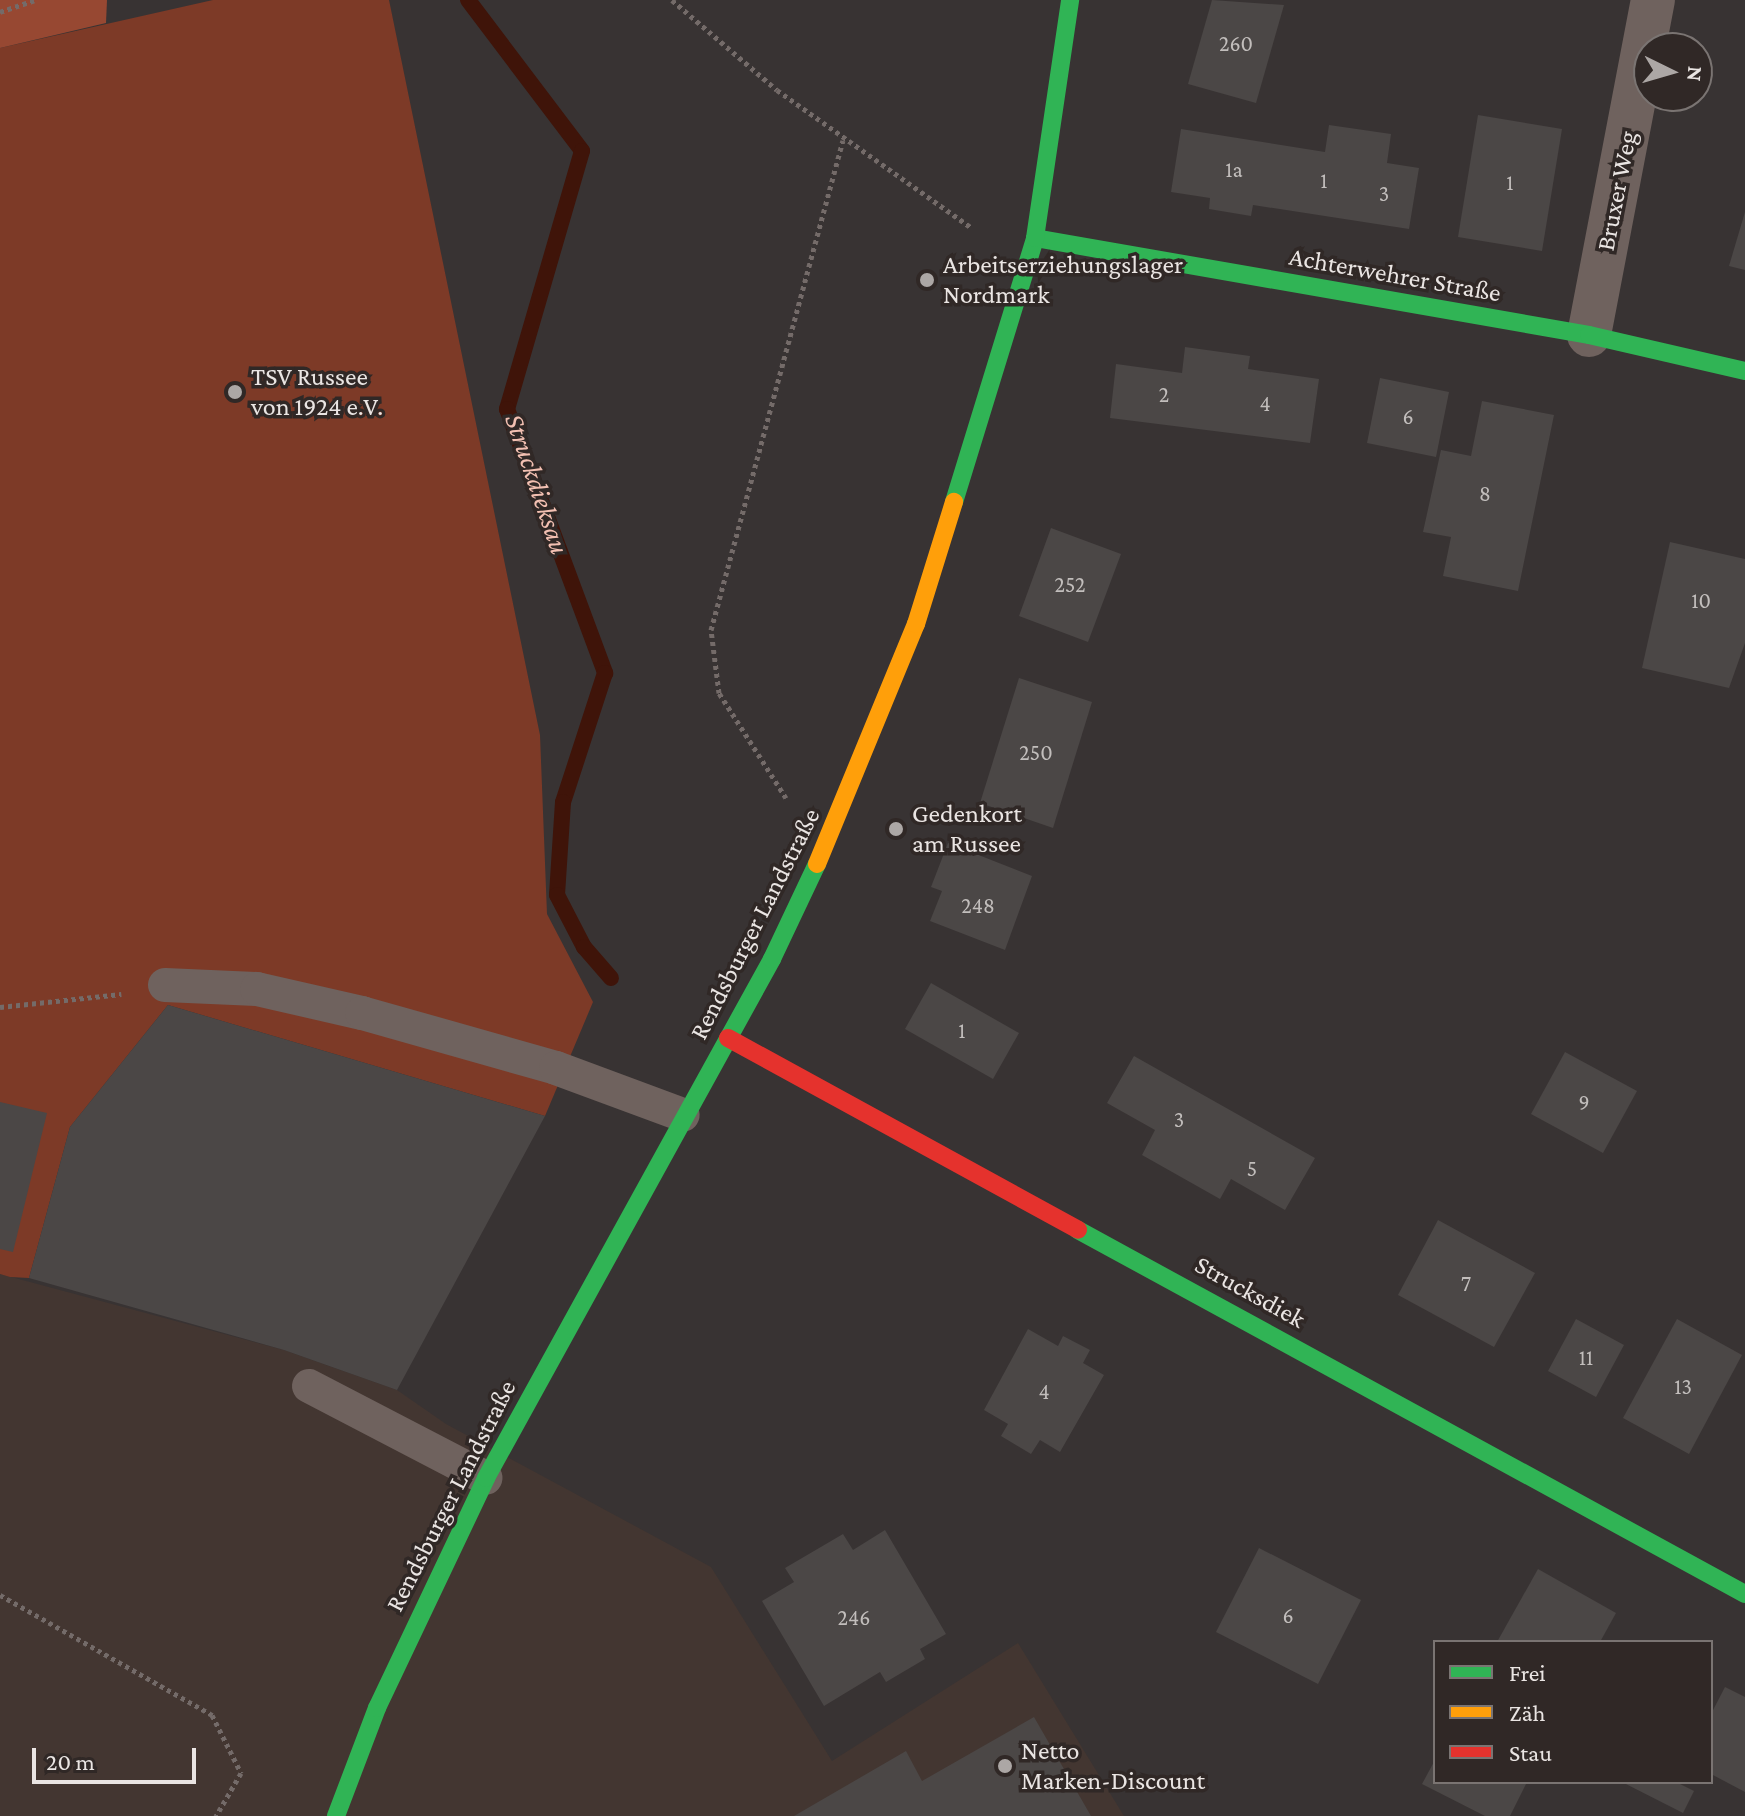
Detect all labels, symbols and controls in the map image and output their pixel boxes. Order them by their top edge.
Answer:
house number: 260 [1219,31,1253,57]
north arrow [1633,32,1713,112]
text: N [1682,65,1709,83]
street label: Bruxer Weg [1590,128,1644,254]
house number: 1a [1225,157,1243,183]
house number: 1 [1320,168,1328,194]
house number: 1 [1506,170,1514,196]
house number: 3 [1379,181,1389,207]
street label: Achterwehrer Straße [1287,241,1503,309]
place label: Arbeitserziehungslager Nordmark [943,249,1183,310]
marker: Arbeitserziehungslager Nordmark [918,271,936,289]
place label: TSV Russee von 1924 e.V. [251,361,383,422]
house number: 2 [1159,382,1169,408]
marker: TSV Russee von 1924 e.V. [226,383,244,401]
house number: 4 [1259,391,1271,417]
house number: 6 [1402,404,1414,430]
water label: Struckdieksau [497,409,577,559]
house number: 8 [1479,481,1491,507]
house number: 252 [1055,572,1085,598]
house number: 10 [1691,588,1711,614]
house number: 250 [1019,740,1053,766]
place label: Gedenkort am Russee [912,798,1022,860]
street label: Rendsburger Landstraße [683,803,827,1045]
marker: Gedenkort am Russee [887,820,905,838]
house number: 248 [961,893,995,919]
house number: 1 [958,1018,966,1044]
house number: 9 [1578,1090,1590,1116]
house number: 3 [1174,1107,1184,1133]
house number: 5 [1247,1156,1257,1182]
street label: Strucksdiek [1189,1249,1311,1335]
house number: 7 [1461,1271,1471,1297]
house number: 11 [1579,1345,1593,1371]
house number: 13 [1674,1374,1692,1400]
street label: Rendsburger Landstraße [379,1375,523,1617]
house number: 4 [1038,1379,1050,1405]
house number: 6 [1282,1603,1294,1629]
house number: 246 [838,1605,870,1631]
legend [1433,1640,1713,1784]
text: Frei [1509,1659,1546,1686]
text: Zäh [1509,1699,1546,1726]
scale bar [36,1732,200,1782]
place label: Netto Marken-Discount [1021,1735,1205,1796]
text: Stau [1509,1739,1552,1766]
text: 20 m [46,1748,95,1775]
marker: Netto Marken-Discount [996,1757,1014,1775]

